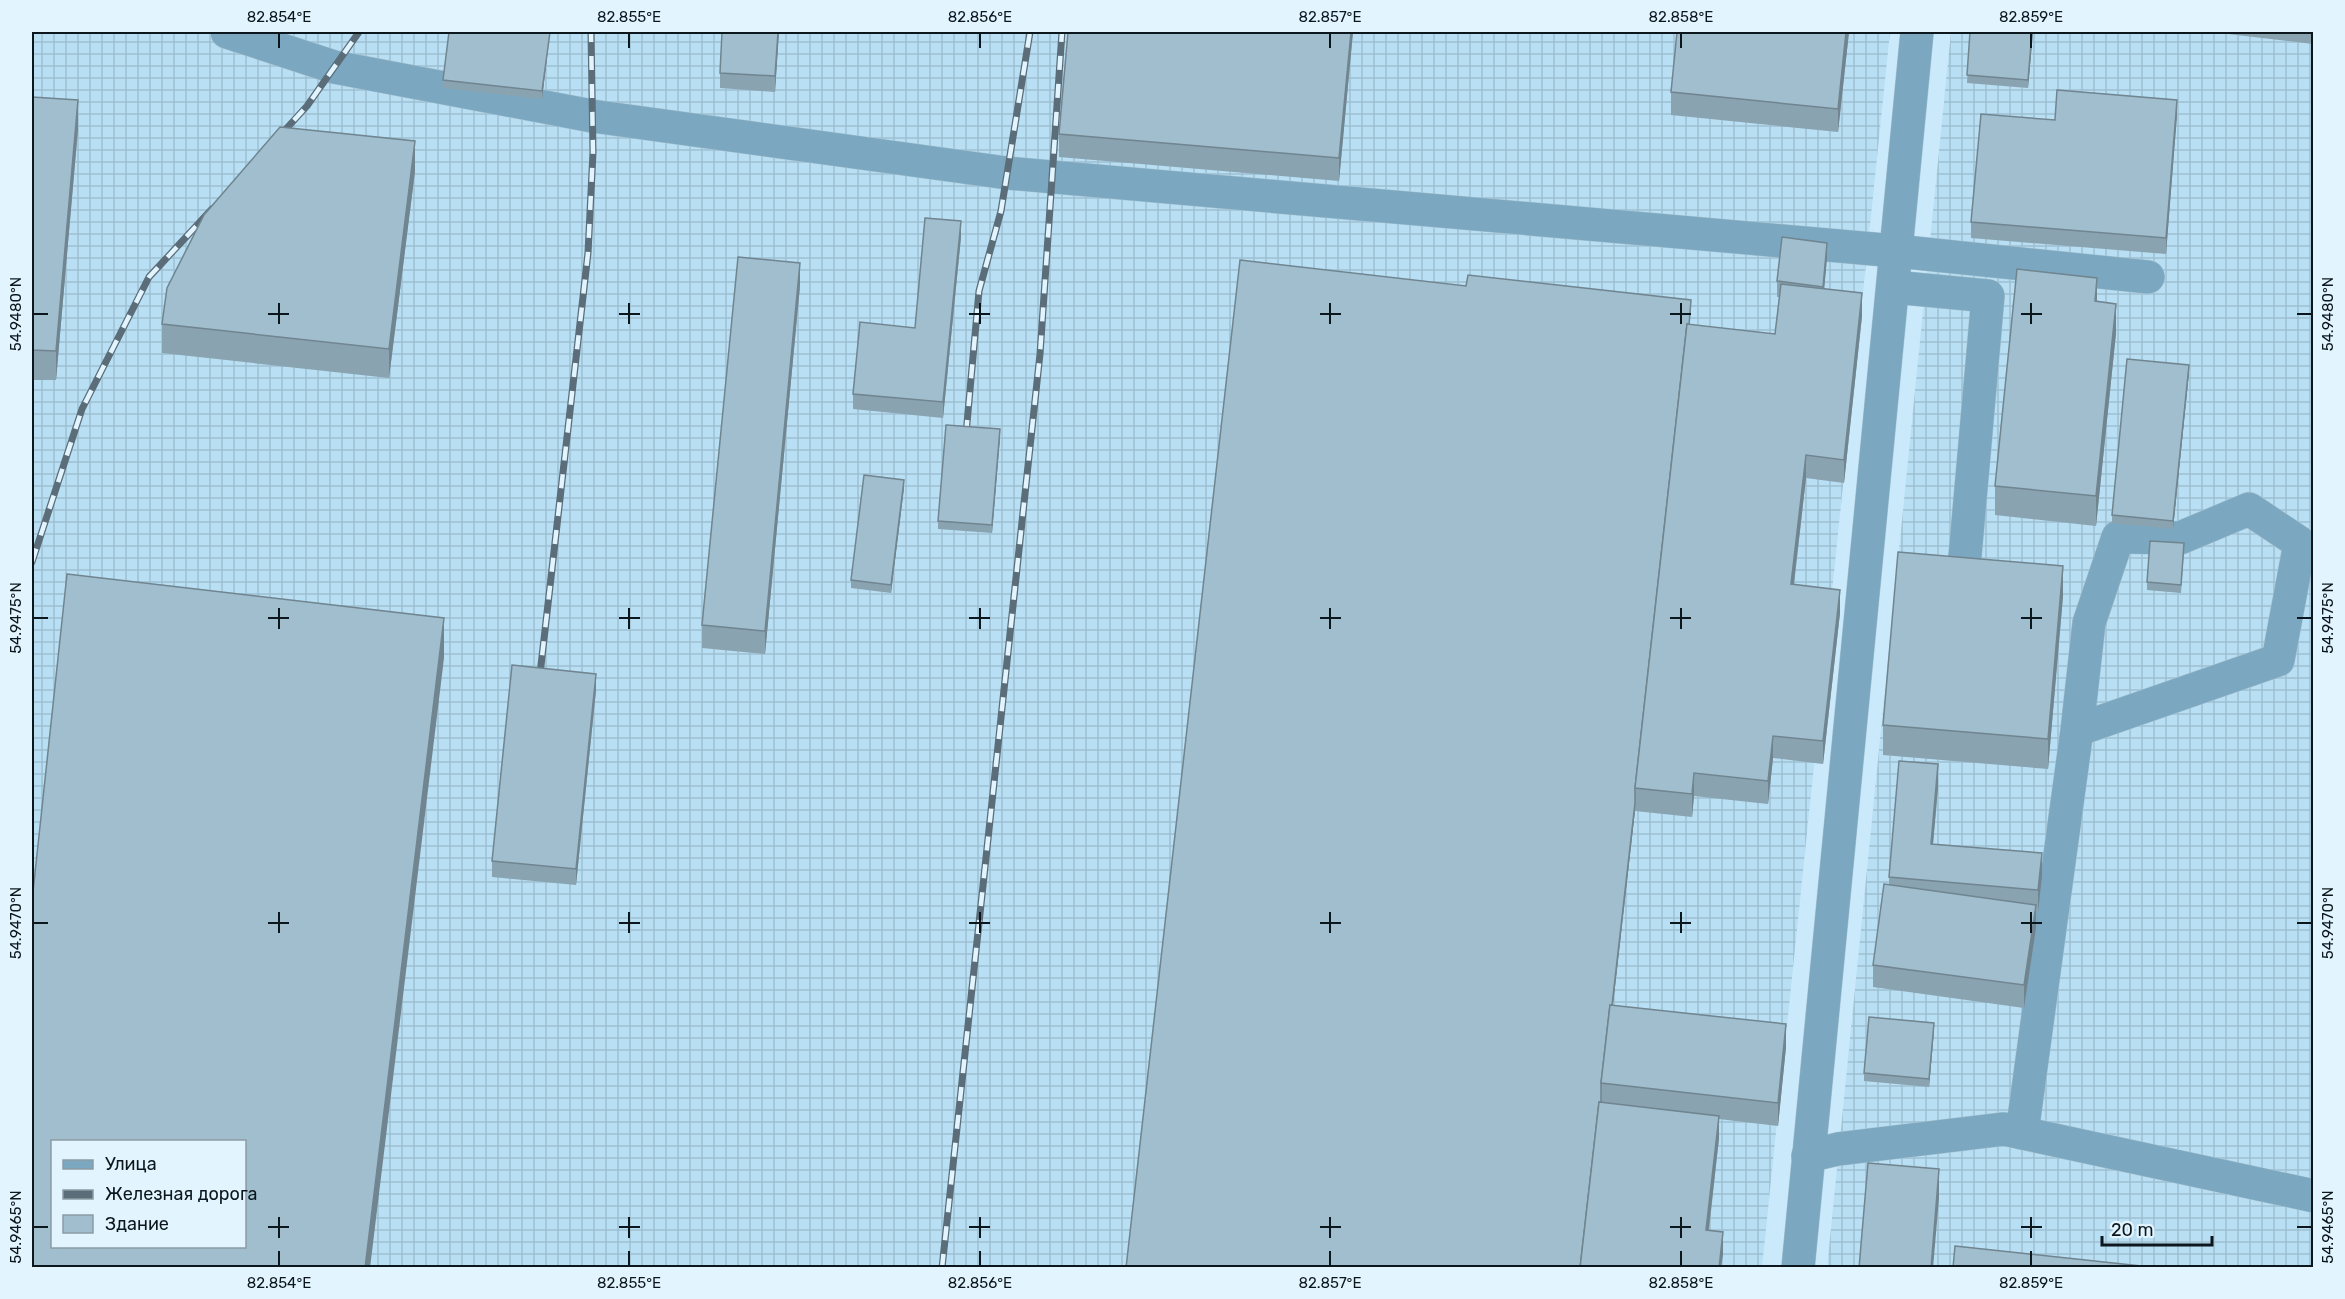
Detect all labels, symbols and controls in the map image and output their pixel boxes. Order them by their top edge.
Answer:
text: 82.854°E [247,8,311,26]
text: 82.855°E [597,8,661,26]
text: 82.856°E [948,8,1012,26]
text: 82.857°E [1298,8,1362,26]
text: 82.858°E [1649,8,1713,26]
text: 82.859°E [1999,8,2063,26]
text: 54.9480°N [7,277,25,351]
text: 54.9480°N [2319,277,2337,351]
text: 54.9475°N [7,582,25,654]
text: 54.9475°N [2319,582,2337,654]
text: 54.9470°N [7,887,25,959]
text: 54.9470°N [2319,887,2337,959]
legend [51,1140,246,1248]
text: Улица [105,1153,157,1175]
text: Железная дорога [105,1183,258,1205]
text: 54.9465°N [7,1190,25,1264]
text: 54.9465°N [2319,1190,2337,1264]
scale bar [2102,1209,2212,1247]
text: Здание [105,1213,169,1235]
text: 20 m [2111,1219,2153,1241]
text: 82.854°E [247,1274,311,1292]
text: 82.855°E [597,1274,661,1292]
text: 82.856°E [948,1274,1012,1292]
text: 82.857°E [1298,1274,1362,1292]
text: 82.858°E [1649,1274,1713,1292]
text: 82.859°E [1999,1274,2063,1292]

